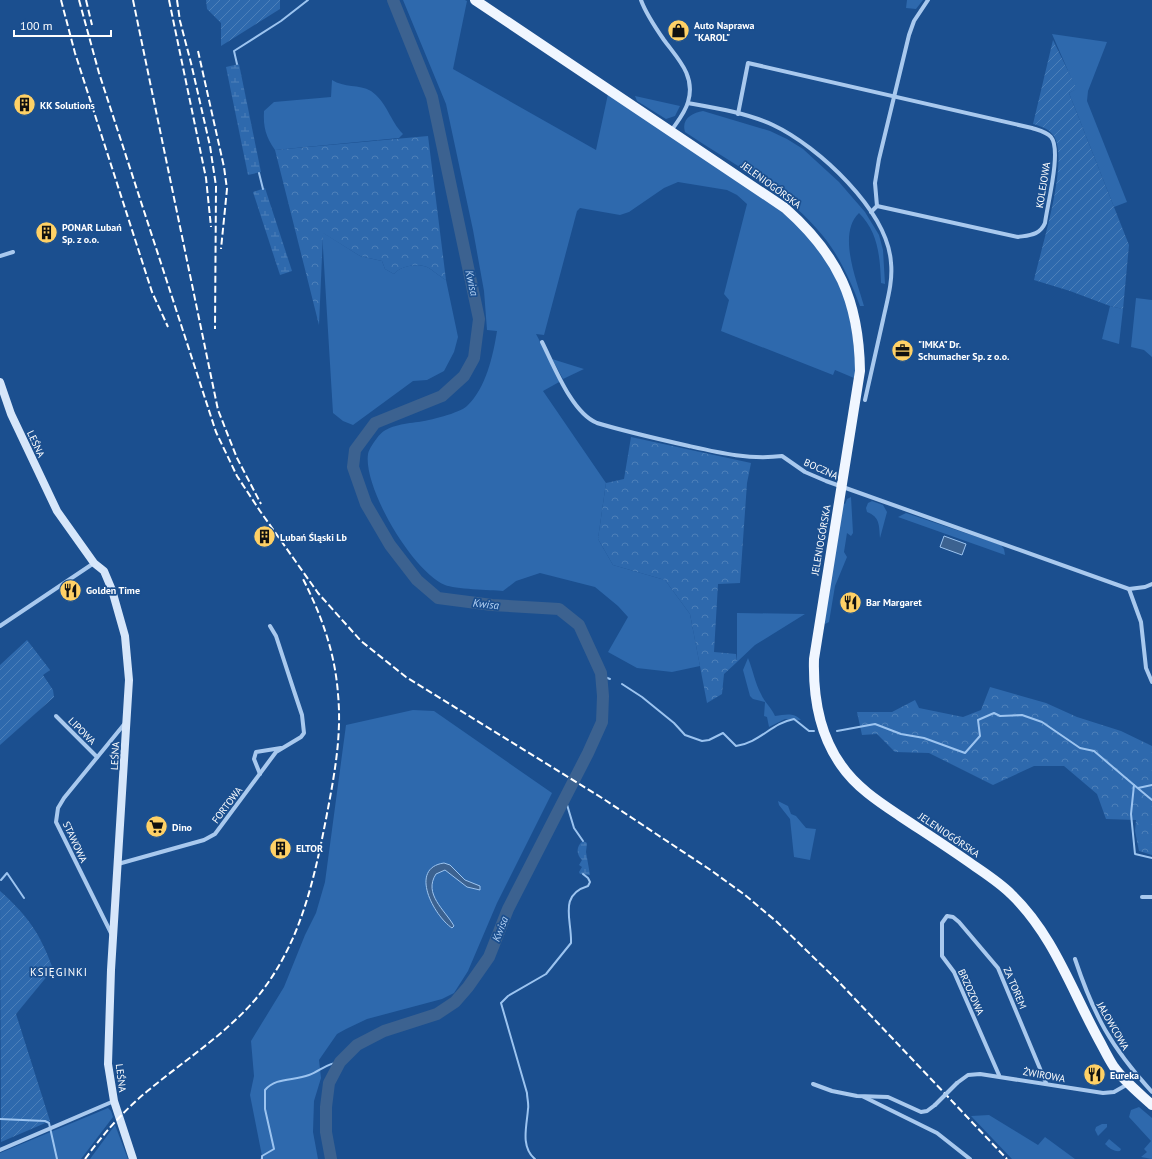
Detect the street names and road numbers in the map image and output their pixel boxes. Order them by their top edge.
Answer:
street label: JELENIOGÓRSKA [738,158,804,211]
street label: KOLEJOWA [1033,161,1053,209]
street label: LEŚNA [24,428,48,460]
street label: BOCZNA [802,456,840,482]
street label: JELENIOGÓRSKA [808,504,834,577]
street label: LIPOWA [65,714,99,748]
street label: LEŚNA [108,741,122,771]
street label: FORTOWA [209,784,245,826]
street label: JELENIOGÓRSKA [915,809,982,860]
street label: STAWOWA [60,819,90,865]
street label: ZA TOREM [1000,965,1030,1011]
street label: BRZOZOWA [955,967,987,1017]
street label: JAŁOWCOWA [1093,999,1132,1053]
street label: LEŚNA [113,1063,129,1093]
street label: ŻWIROWA [1022,1065,1066,1085]

